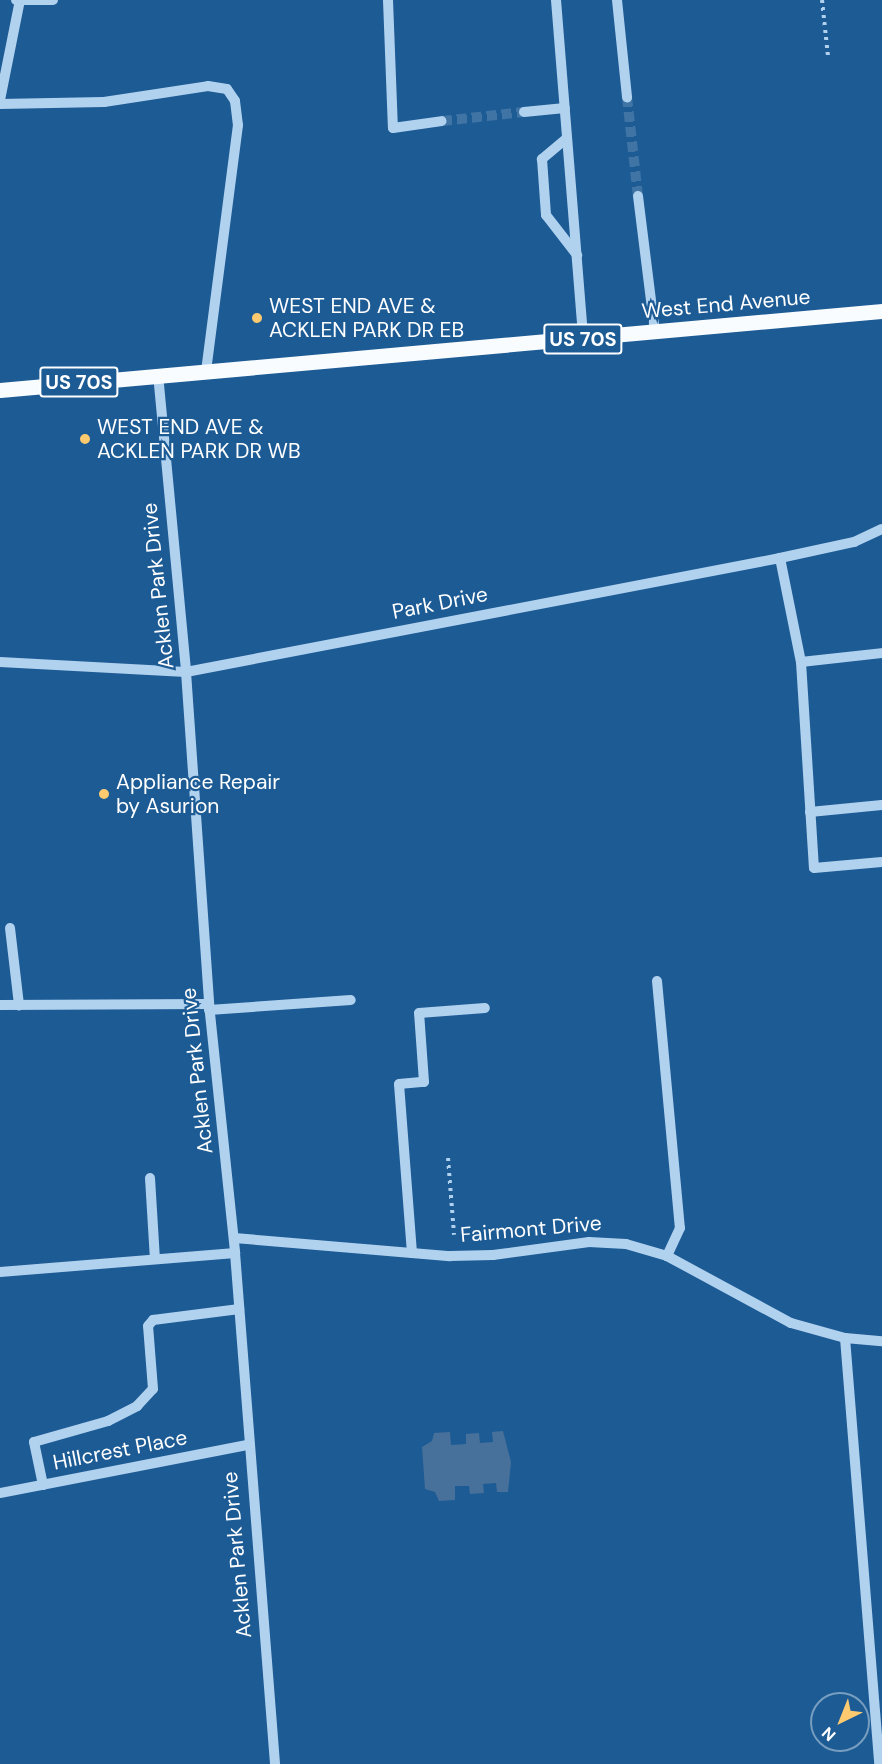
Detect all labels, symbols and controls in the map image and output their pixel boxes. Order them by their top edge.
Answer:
street label: West End Avenue [641,284,811,324]
place label: WEST END AVE & ACKLEN PARK DR EB [269,293,464,343]
marker: WEST END AVE & ACKLEN PARK DR EB [250,311,264,325]
road number: US 70S [542,322,624,356]
road number: US 70S [38,365,119,399]
place label: WEST END AVE & ACKLEN PARK DR WB [97,414,301,464]
marker: WEST END AVE & ACKLEN PARK DR WB [78,432,92,446]
street label: Acklen Park Drive [137,502,179,670]
street label: Park Drive [390,581,490,625]
place label: Appliance Repair by Asurion [116,769,280,819]
marker: Appliance Repair by Asurion [97,787,111,801]
street label: Acklen Park Drive [176,987,218,1155]
street label: Fairmont Drive [459,1210,603,1248]
street label: Hillcrest Place [51,1425,189,1475]
street label: Acklen Park Drive [217,1471,257,1639]
north arrow [810,1692,870,1752]
text: N [817,1722,840,1746]

